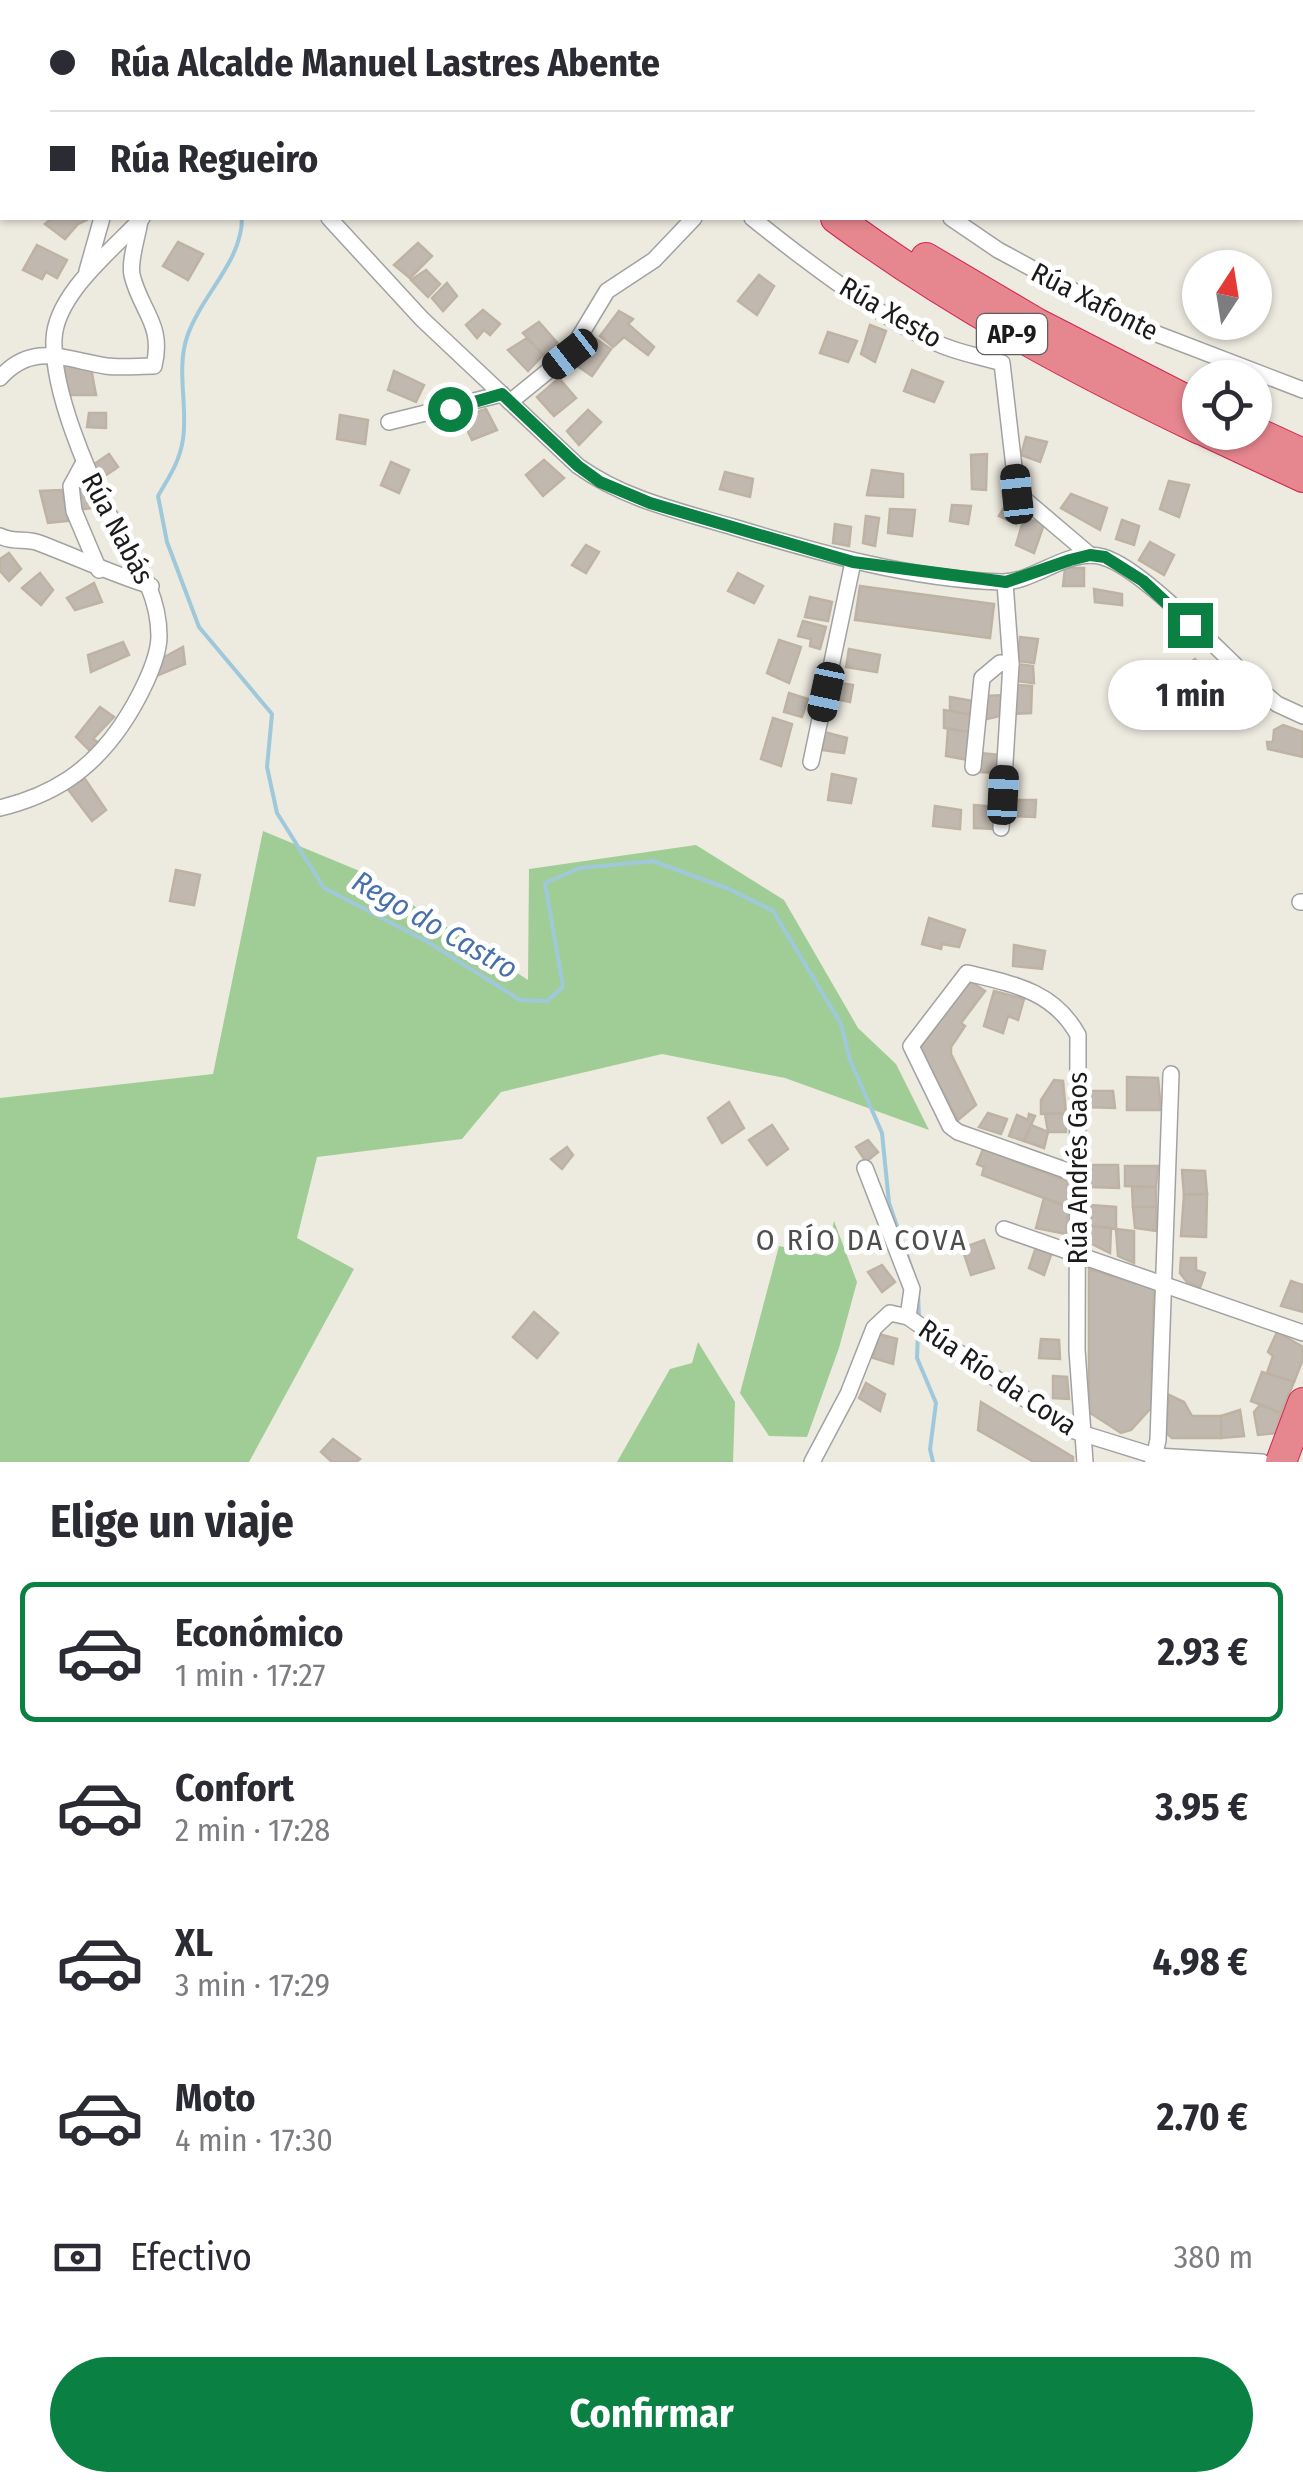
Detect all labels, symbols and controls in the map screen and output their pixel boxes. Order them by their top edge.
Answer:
text: Rúa Alcalde Manuel Lastres Abente [110,40,660,86]
text: Rúa Regueiro [110,136,318,182]
north arrow [1182,250,1272,340]
map controls [1182,250,1272,450]
street label: Rúa Xafonte [1026,255,1164,347]
street label: Rúa Xesto [834,270,948,355]
road number: AP-9 [977,314,1047,354]
car [537,324,603,384]
button: locate [1182,360,1272,450]
route start [428,387,473,432]
car [999,463,1035,525]
street label: Rúa Nabás [75,467,161,589]
route end [1168,603,1213,648]
car [805,660,847,724]
callout: 1 min [1108,660,1272,730]
text: 1 min [1156,676,1225,714]
car [986,764,1020,826]
water label: Rego do Castro [346,863,524,987]
street label: Rúa Andrés Gaos [1061,1072,1094,1264]
district label: O RÍO DA COVA [756,1222,968,1258]
street label: Rúa Río da Cova [913,1313,1083,1442]
text: Elige un viaje [50,1495,294,1549]
icon: car [55,1607,145,1697]
text: Económico [175,1610,344,1656]
text: 2.93 € [1157,1629,1248,1675]
text: 1 min · 17:27 [175,1656,325,1694]
icon: car [55,1762,145,1852]
text: Confort [175,1765,294,1811]
text: 3.95 € [1156,1784,1248,1830]
text: 2 min · 17:28 [175,1811,330,1849]
icon: car [55,1917,145,2007]
text: XL [175,1920,213,1966]
text: 4.98 € [1153,1939,1248,1985]
text: 3 min · 17:29 [175,1966,330,2004]
icon: car [55,2072,145,2162]
text: Moto [175,2075,256,2121]
text: 2.70 € [1157,2094,1248,2140]
text: 4 min · 17:30 [175,2121,333,2159]
icon: cash [50,2230,105,2285]
text: Efectivo [130,2234,252,2280]
text: 380 m [1174,2238,1253,2276]
button: Confirmar [50,2357,1253,2472]

